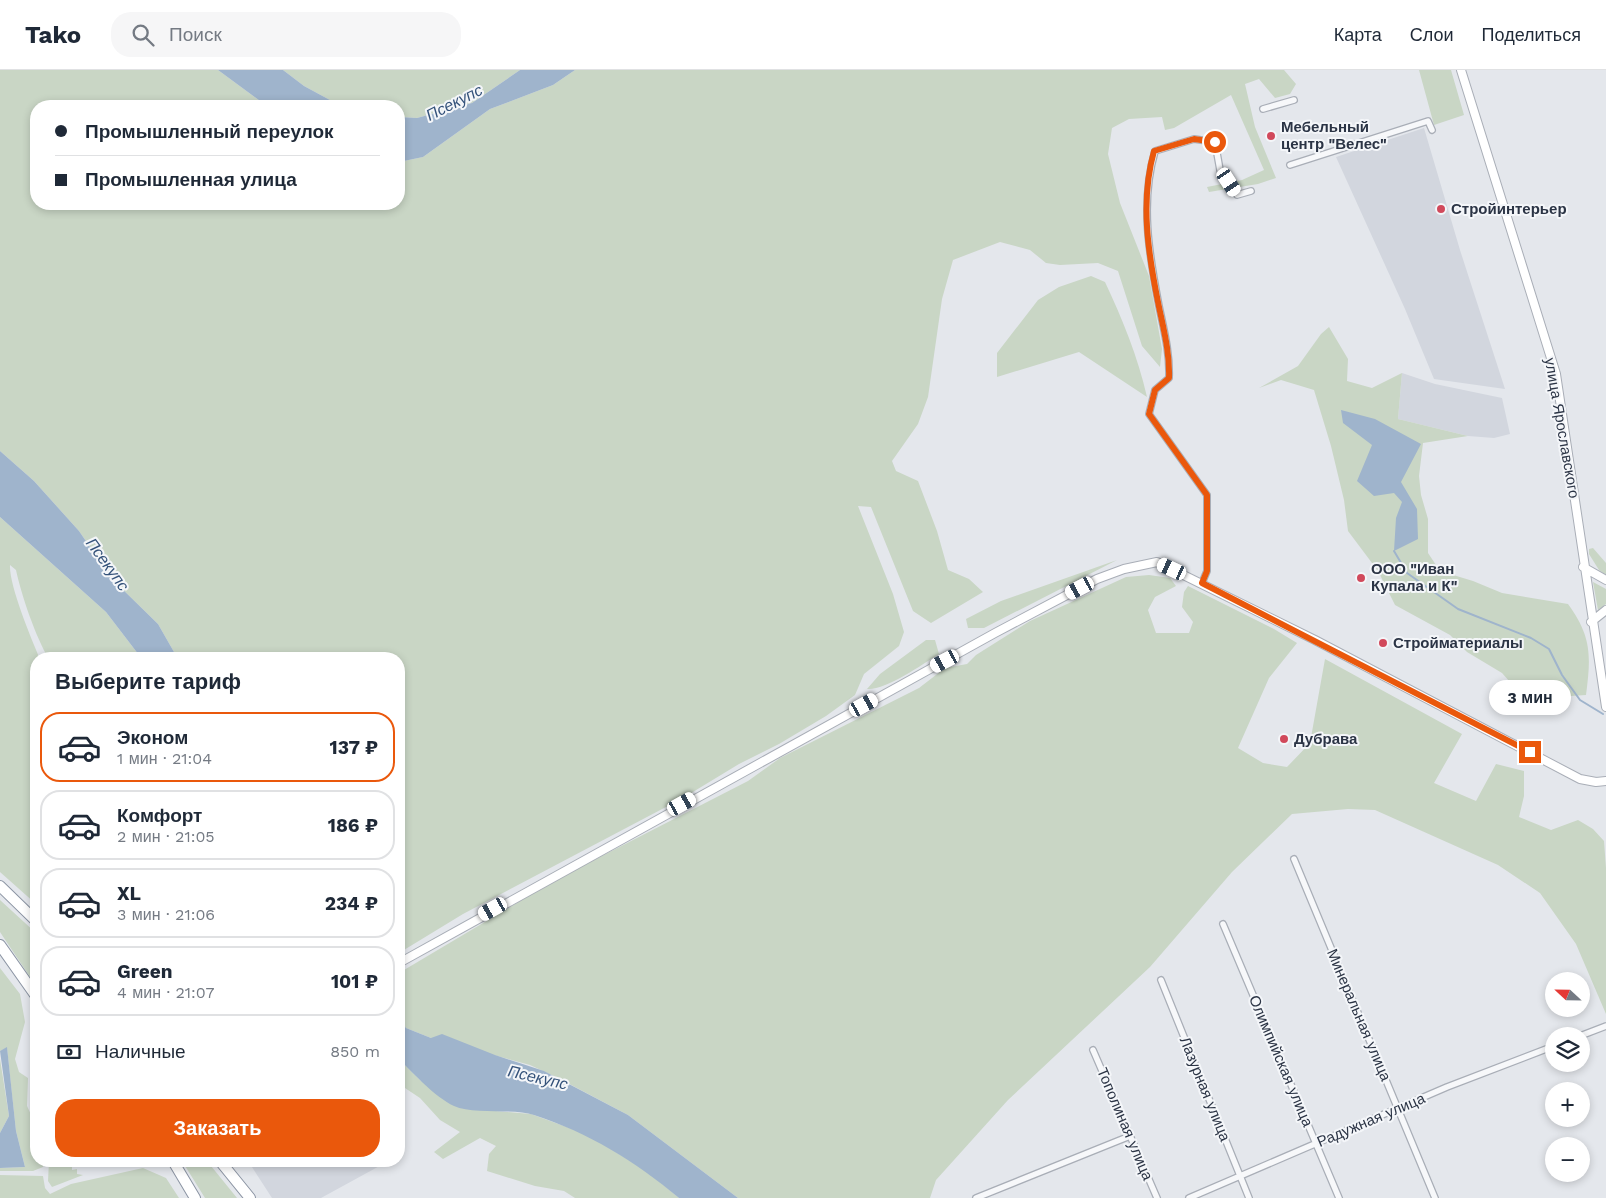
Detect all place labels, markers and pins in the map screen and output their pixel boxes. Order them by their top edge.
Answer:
place label: Мебельный центр "Велес" [1281,118,1387,153]
marker: Мебельный центр "Велес" [1265,130,1277,142]
place label: Стройинтерьер [1451,200,1567,218]
marker: Стройинтерьер [1435,203,1447,215]
place label: ООО "Иван Купала и К" [1371,560,1458,595]
marker: ООО "Иван Купала и К" [1355,572,1367,584]
place label: Стройматериалы [1393,634,1523,652]
marker: Стройматериалы [1377,637,1389,649]
place label: Дубрава [1294,730,1358,748]
marker: Дубрава [1278,733,1290,745]

